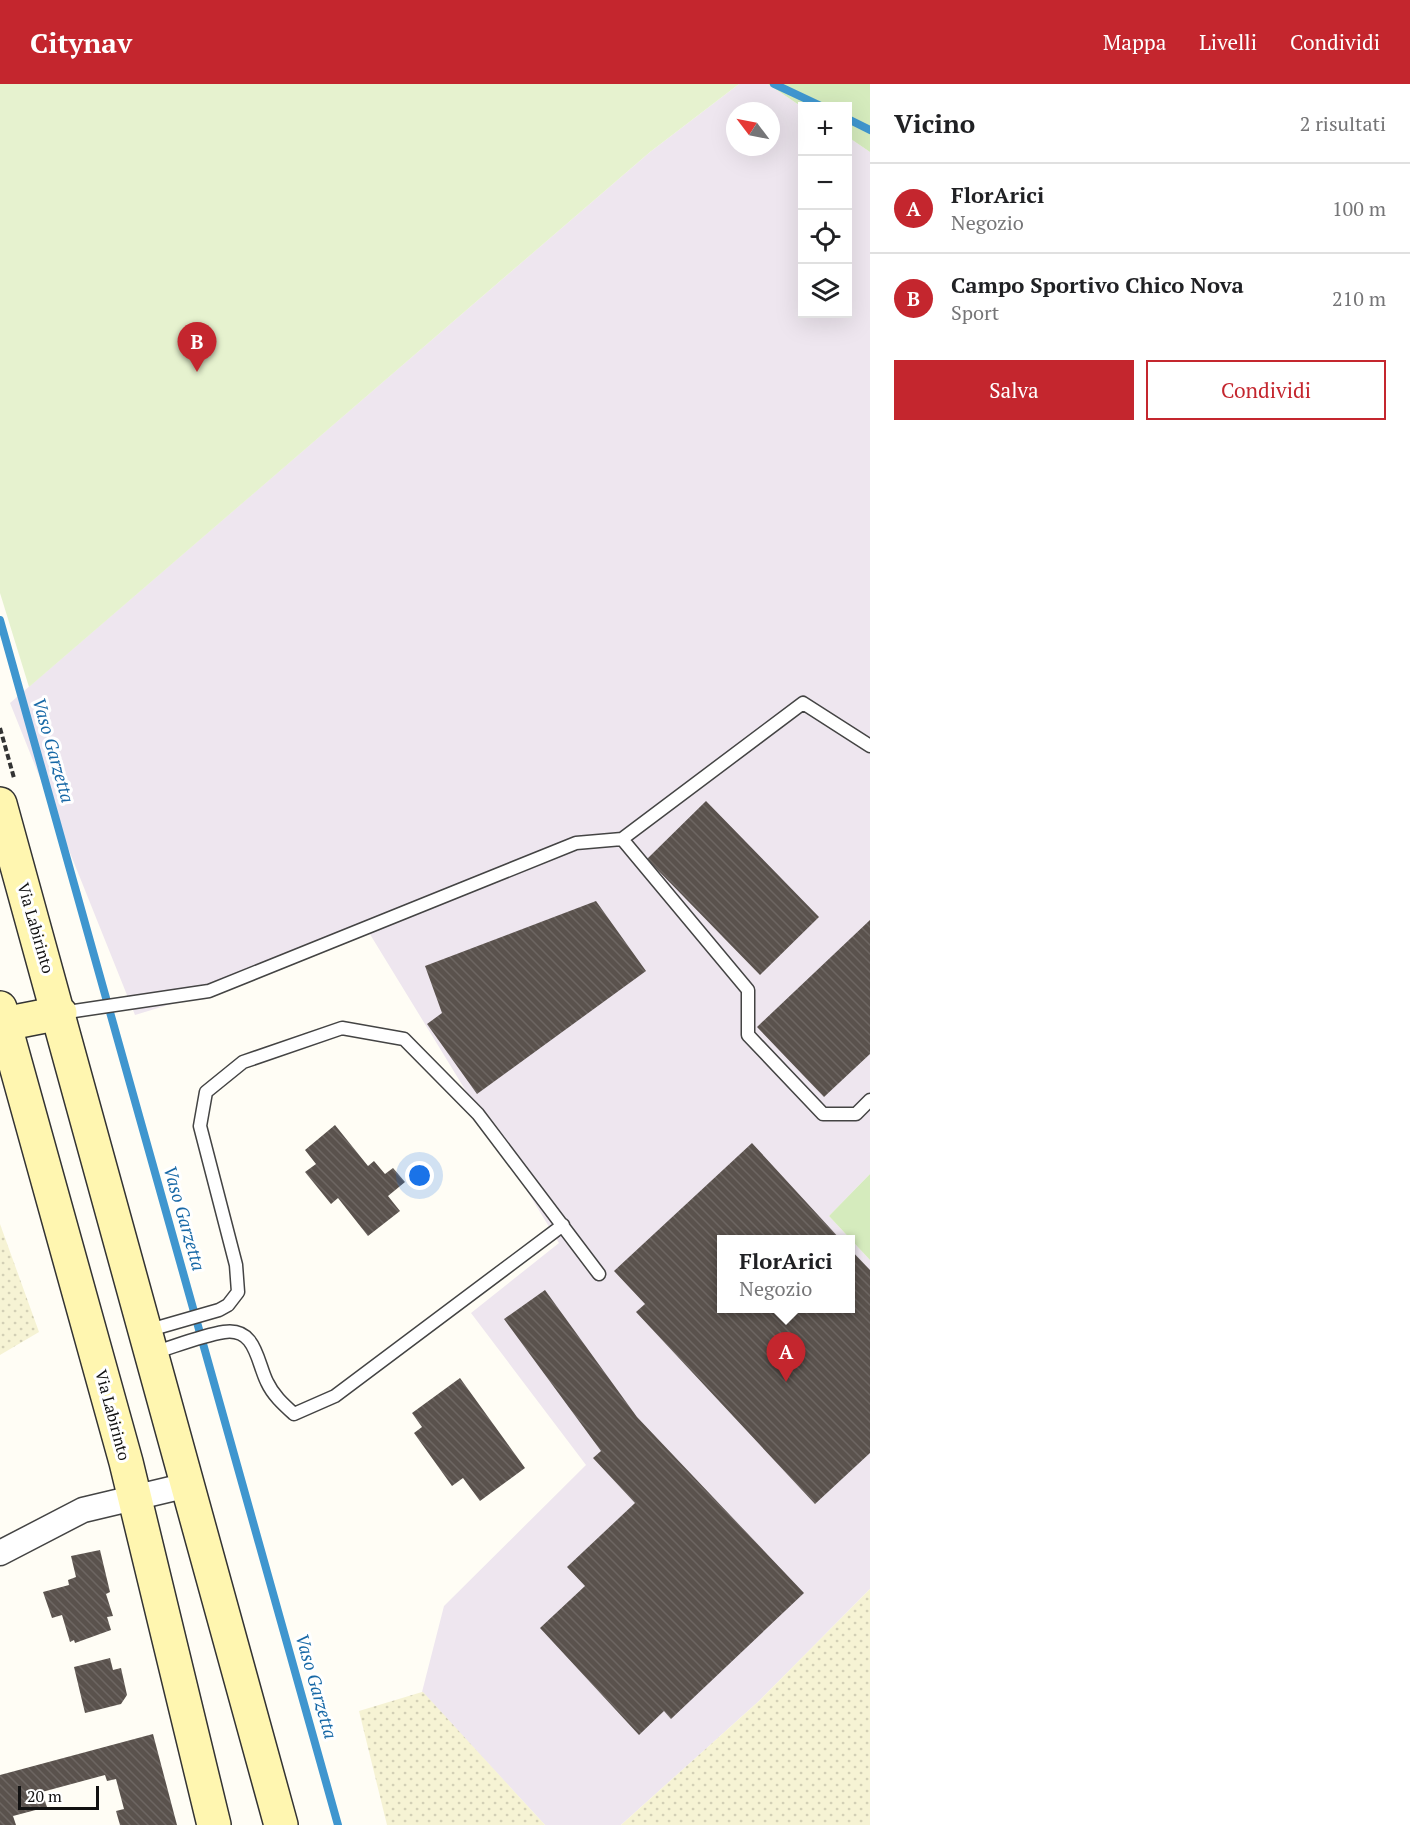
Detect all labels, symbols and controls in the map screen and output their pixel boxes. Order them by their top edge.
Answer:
text: Citynav [30,24,132,61]
text: Mappa [1103,28,1166,56]
text: Livelli [1199,28,1257,56]
text: Condividi [1290,28,1380,56]
north arrow [726,102,780,156]
map controls [798,102,852,318]
button: + [798,102,852,156]
text: Vicino [894,106,975,140]
text: 2 risultati [1300,110,1386,137]
button: − [798,156,852,210]
text: FlorArici [951,180,1044,209]
text: A [906,195,921,222]
text: 100 m [1332,195,1386,222]
text: Negozio [951,209,1024,236]
button: locate [798,210,852,264]
button: layers [798,264,852,318]
text: Campo Sportivo Chico Nova [951,270,1244,299]
text: B [907,285,920,312]
text: 210 m [1332,285,1386,312]
text: Sport [951,299,999,326]
pin: B [178,322,216,372]
button: Salva [894,360,1134,420]
button: Condividi [1146,360,1386,420]
water label: Vaso Garzetta [28,695,80,805]
street label: Via Labirinto [13,880,59,976]
your location [405,1161,434,1190]
water label: Vaso Garzetta [159,1163,211,1273]
popup [717,1235,855,1313]
text: FlorArici [739,1246,833,1275]
text: Negozio [739,1275,812,1302]
pin: A [766,1332,806,1382]
street label: Via Labirinto [90,1367,136,1463]
water label: Vaso Garzetta [291,1631,343,1741]
scale bar [18,1783,99,1810]
text: 20 m [27,1785,62,1807]

